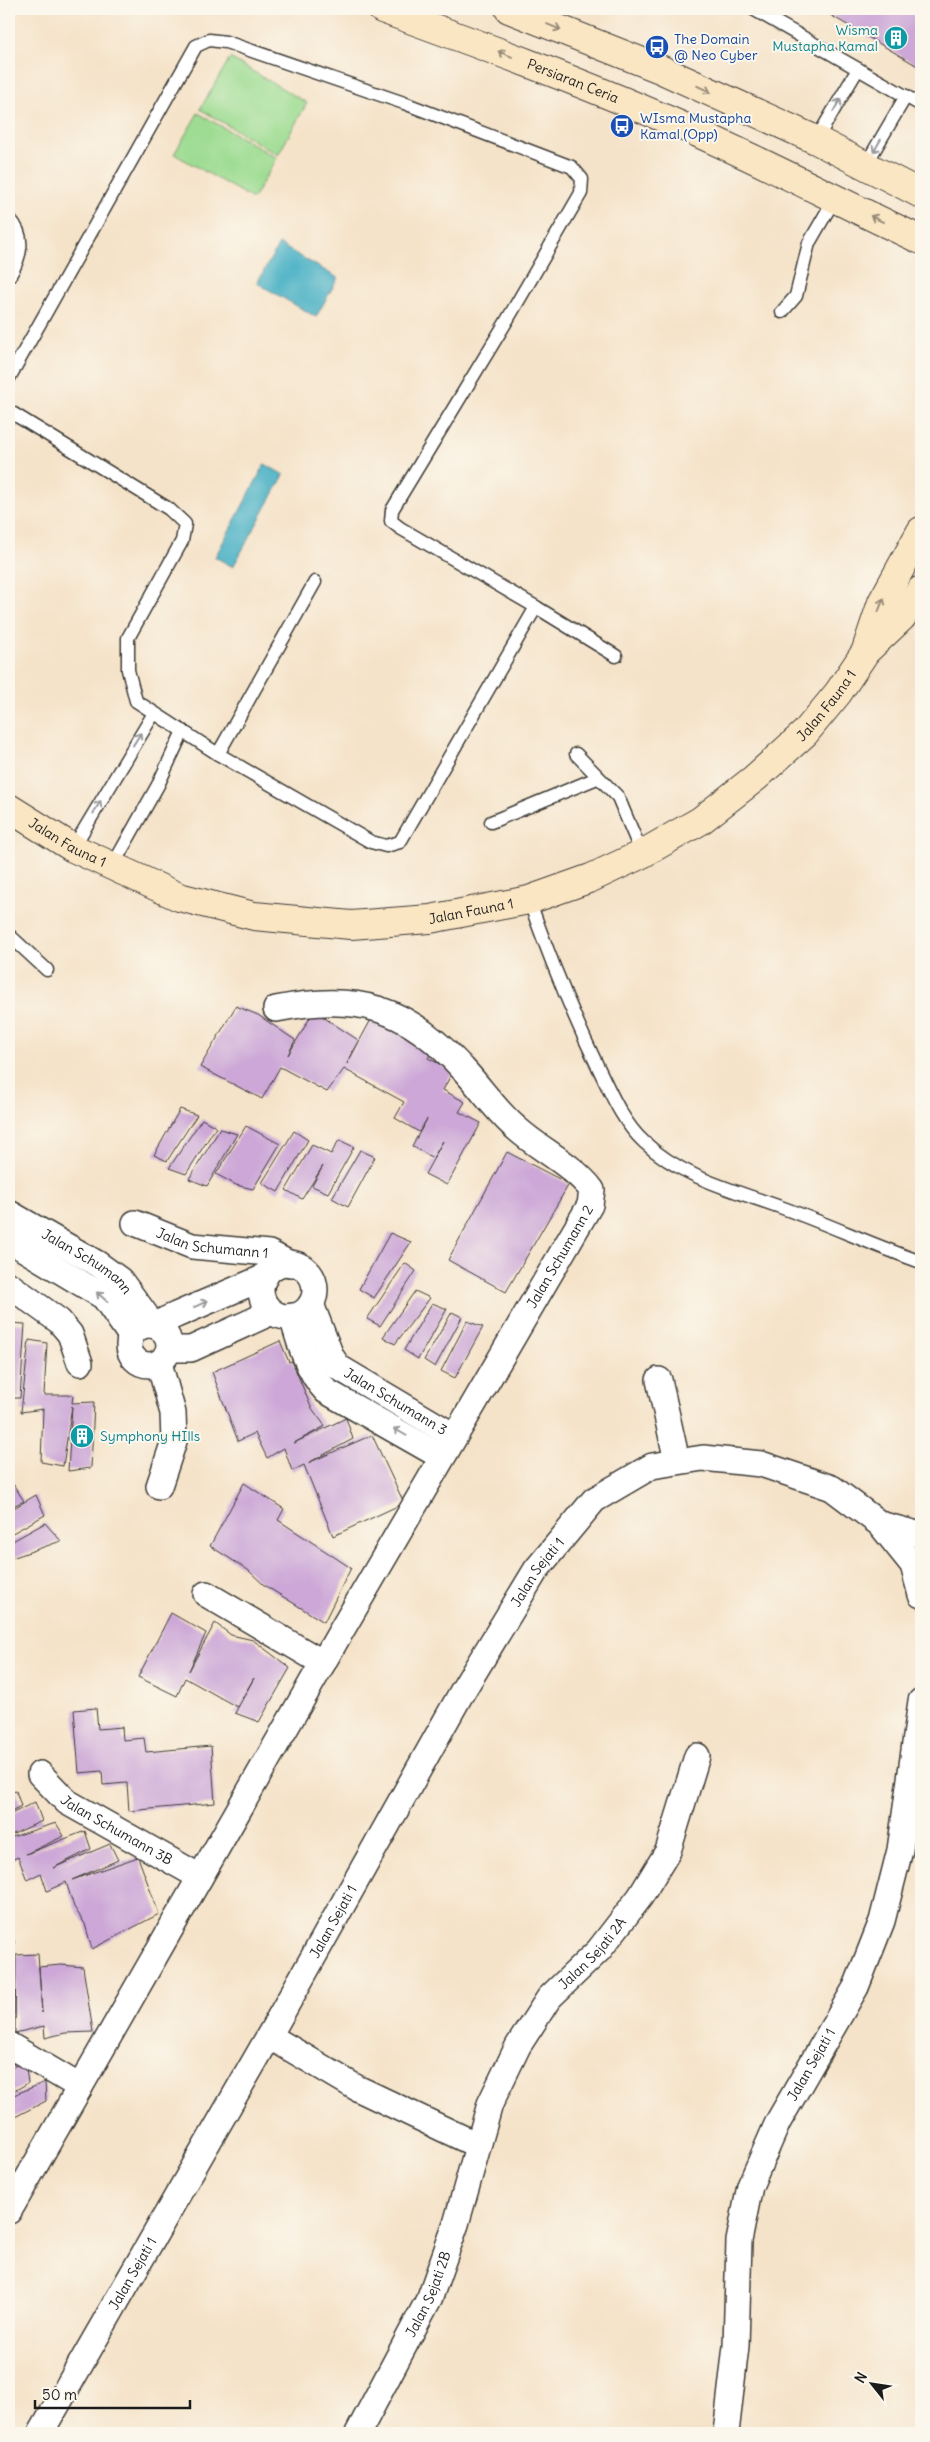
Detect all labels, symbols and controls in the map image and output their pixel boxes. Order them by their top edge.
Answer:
place label: Wisma Mustapha Kamal [772,21,878,55]
one-way arrow [546,23,561,32]
building icon: Wisma Mustapha Kamal [883,25,909,51]
place label: The Domain @ Neo Cyber [674,30,758,64]
bus stop icon: The Domain @ Neo Cyber [644,34,670,60]
one-way arrow [498,49,513,58]
street label: Persiaran Ceria [525,55,621,107]
one-way arrow [696,85,711,95]
one-way arrow [832,98,842,112]
place label: WIsma Mustapha Kamal (Opp) [640,109,751,143]
bus stop icon: WIsma Mustapha Kamal (Opp) [609,113,635,139]
one-way arrow [871,139,881,153]
one-way arrow [870,214,885,224]
one-way arrow [878,597,887,612]
street label: Jalan Fauna 1 [793,666,860,745]
one-way arrow [133,733,143,747]
one-way arrow [92,800,102,814]
street label: Jalan Fauna 1 [25,814,109,871]
street label: Jalan Fauna 1 [427,894,515,928]
street label: Jalan Schumann 2 [523,1202,597,1311]
street label: Jalan Schumann 1 [154,1224,269,1262]
street label: Jalan Schumann [39,1225,136,1297]
one-way arrow [96,1291,109,1303]
one-way arrow [193,1298,208,1308]
street label: Jalan Schumann 3 [341,1364,451,1439]
building icon: Symphony HIlls [69,1423,95,1449]
place label: Symphony HIlls [100,1427,200,1445]
one-way arrow [393,1427,407,1437]
street label: Jalan Sejati 1 [507,1534,568,1610]
street label: Jalan Schumann 3B [56,1792,176,1869]
street label: Jalan Sejati 1 [306,1882,361,1961]
street label: Jalan Sejati 2A [555,1914,630,1993]
street label: Jalan Sejati 1 [783,2025,839,2104]
street label: Jalan Sejati 1 [105,2234,161,2313]
street label: Jalan Sejati 2B [401,2249,455,2340]
north arrow [848,2360,898,2410]
text: N [851,2369,871,2386]
scale bar [35,2377,190,2409]
text: 50 m [42,2385,77,2404]

